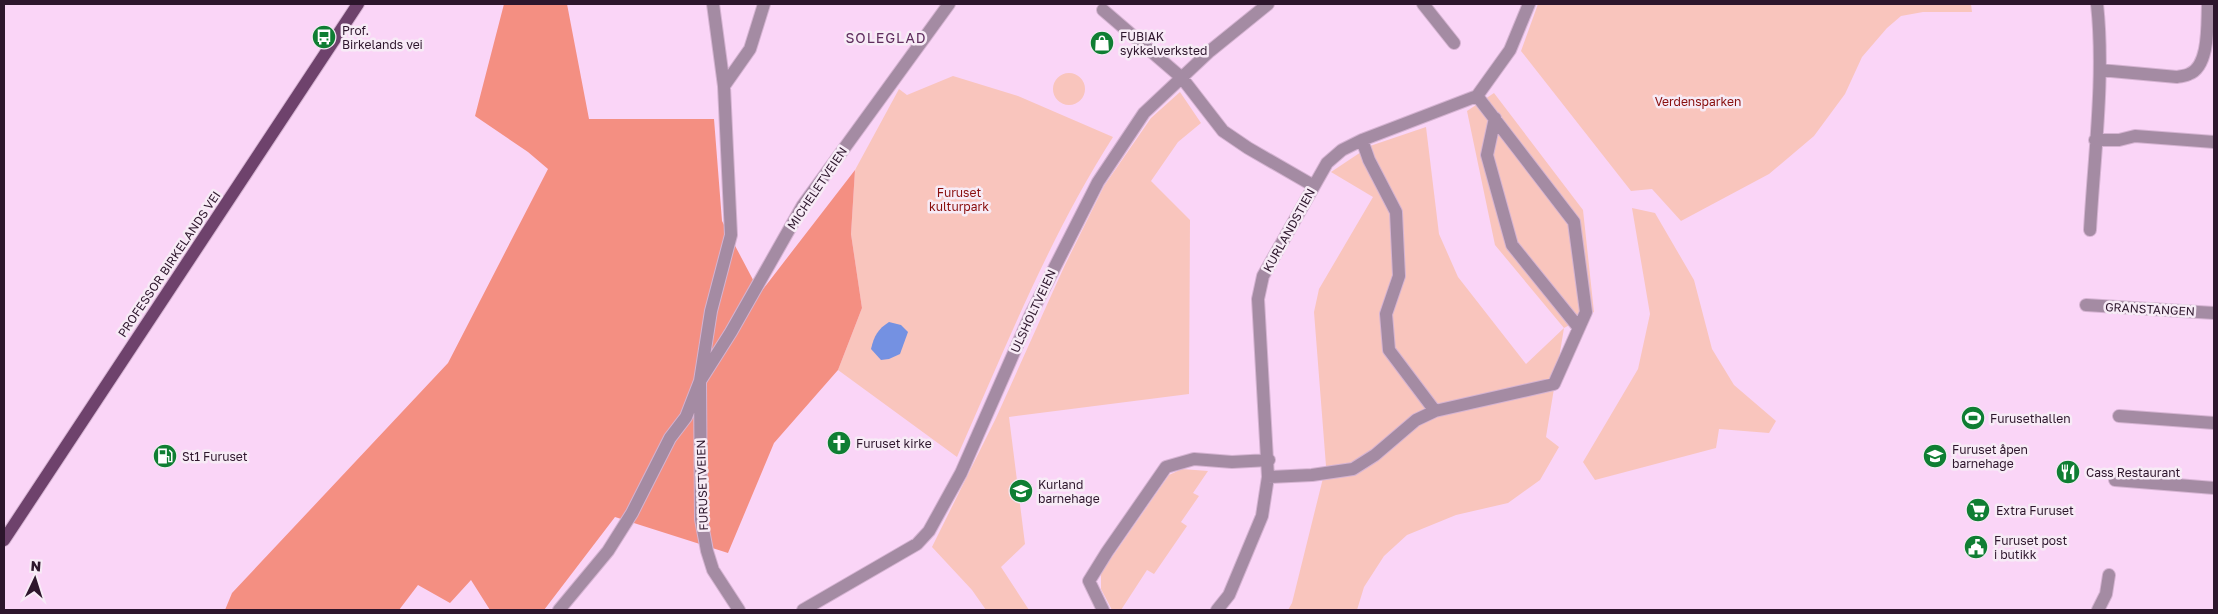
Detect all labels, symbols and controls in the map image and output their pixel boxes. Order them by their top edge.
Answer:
place label: Prof. Birkelands vei [342,23,423,52]
bus stop icon: Prof. Birkelands vei [311,24,337,50]
district label: SOLEGLAD [845,29,927,46]
place label: FUBIAK sykkelverksted [1120,29,1207,58]
shop icon: FUBIAK sykkelverksted [1089,30,1115,56]
park label: Verdensparken [1655,94,1741,109]
street label: MICHELETVEIEN [784,144,850,232]
park label: Furuset kulturpark [929,185,989,214]
street label: KURLANDSTIEN [1260,186,1318,274]
street label: PROFESSOR BIRKELANDS VEI [114,188,224,340]
street label: ULSHOLTVEIEN [1007,267,1059,355]
street label: GRANSTANGEN [2105,299,2195,319]
sports icon: Furusethallen [1960,405,1986,431]
place label: Furusethallen [1990,411,2071,426]
church icon: Furuset kirke [826,430,852,456]
place label: Furuset kirke [856,436,932,451]
street label: FURUSETVEIEN [693,439,711,531]
place label: Furuset åpen barnehage [1952,442,2028,471]
fuel station icon: St1 Furuset [152,443,178,469]
school or university icon: Furuset åpen barnehage [1922,443,1948,469]
place label: St1 Furuset [182,449,248,464]
restaurant icon: Cass Restaurant [2055,459,2081,485]
place label: Cass Restaurant [2086,465,2180,480]
place label: Kurland barnehage [1038,477,1100,506]
school or university icon: Kurland barnehage [1008,478,1034,504]
supermarket icon: Extra Furuset [1965,497,1991,523]
place label: Extra Furuset [1996,503,2074,518]
place label: Furuset post i butikk [1994,533,2067,562]
public building icon: Furuset post i butikk [1963,534,1989,560]
north arrow [10,554,60,604]
text: N [30,557,42,574]

